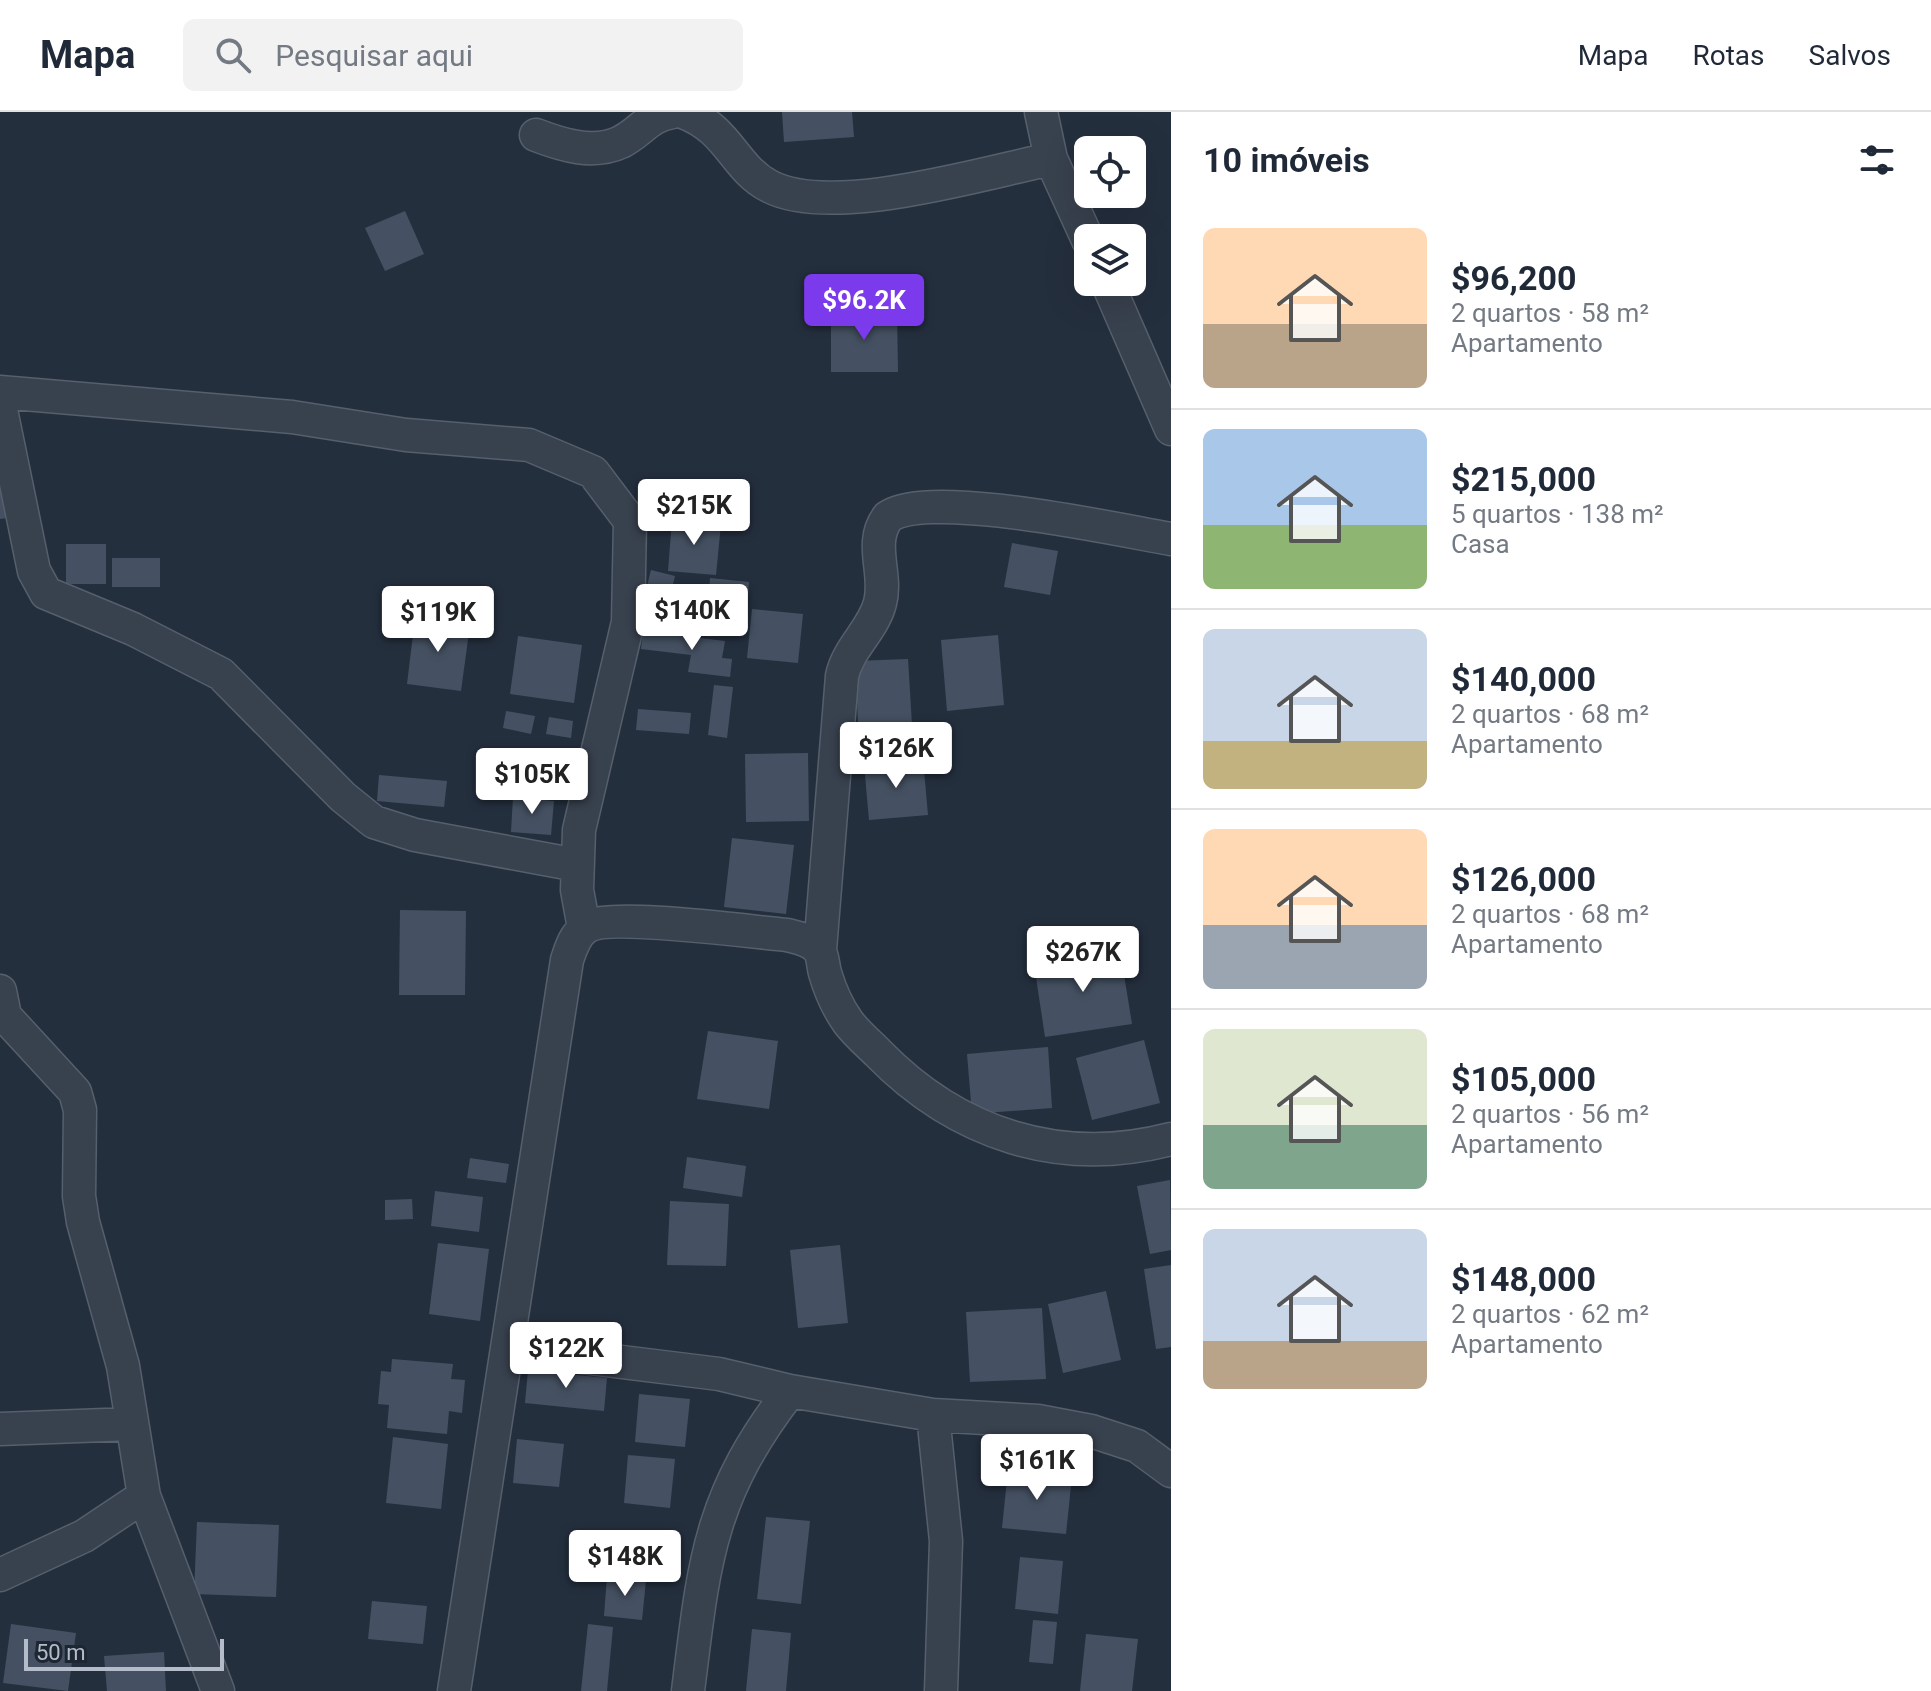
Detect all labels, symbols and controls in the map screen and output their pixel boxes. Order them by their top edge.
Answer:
search box [183,19,743,91]
text: Mapa [40,33,135,77]
icon: search [211,33,255,77]
text: Pesquisar aqui [275,38,473,73]
text: Mapa [1578,39,1648,72]
text: Rotas [1692,39,1765,72]
text: Salvos [1809,39,1891,72]
map controls [1074,136,1146,296]
button: locate [1074,136,1146,208]
icon: filters [1855,138,1899,182]
text: 10 imóveis [1203,140,1370,180]
button: layers [1074,224,1146,296]
text: $96,200 [1451,258,1576,298]
icon: home [1267,260,1363,356]
pin: $96.2K [799,274,929,342]
text: $96.2K [822,285,906,315]
text: 2 quartos · 58 m² [1451,298,1649,328]
text: Apartamento [1451,328,1603,358]
text: $215,000 [1451,459,1596,499]
icon: home [1267,461,1363,557]
pin: $215K [638,479,750,547]
text: $215K [656,490,732,520]
text: 5 quartos · 138 m² [1451,499,1664,529]
text: Casa [1451,529,1510,559]
pin: $140K [636,584,748,652]
pin: $119K [382,586,494,654]
text: $140K [654,595,730,625]
text: $119K [400,597,476,627]
text: $140,000 [1451,659,1596,699]
icon: home [1267,661,1363,757]
text: 2 quartos · 68 m² [1451,699,1649,729]
pin: $126K [840,722,952,790]
text: Apartamento [1451,729,1603,759]
text: $126K [858,733,934,763]
pin: $105K [476,748,588,816]
text: $105K [494,759,570,789]
text: $126,000 [1451,859,1596,899]
icon: home [1267,861,1363,957]
text: 2 quartos · 68 m² [1451,899,1649,929]
pin: $267K [1027,926,1139,994]
text: Apartamento [1451,929,1603,959]
text: $267K [1045,937,1121,967]
text: $105,000 [1451,1059,1596,1099]
icon: home [1267,1061,1363,1157]
text: 2 quartos · 56 m² [1451,1099,1649,1129]
text: Apartamento [1451,1129,1603,1159]
text: $148,000 [1451,1259,1596,1299]
icon: home [1267,1261,1363,1357]
text: 2 quartos · 62 m² [1451,1299,1649,1329]
pin: $122K [510,1322,622,1390]
text: Apartamento [1451,1329,1603,1359]
text: $122K [528,1333,604,1363]
pin: $161K [981,1434,1093,1502]
text: $161K [999,1445,1075,1475]
pin: $148K [569,1530,681,1598]
text: $148K [587,1541,663,1571]
scale bar [24,1635,224,1671]
text: 50 m [36,1640,85,1665]

